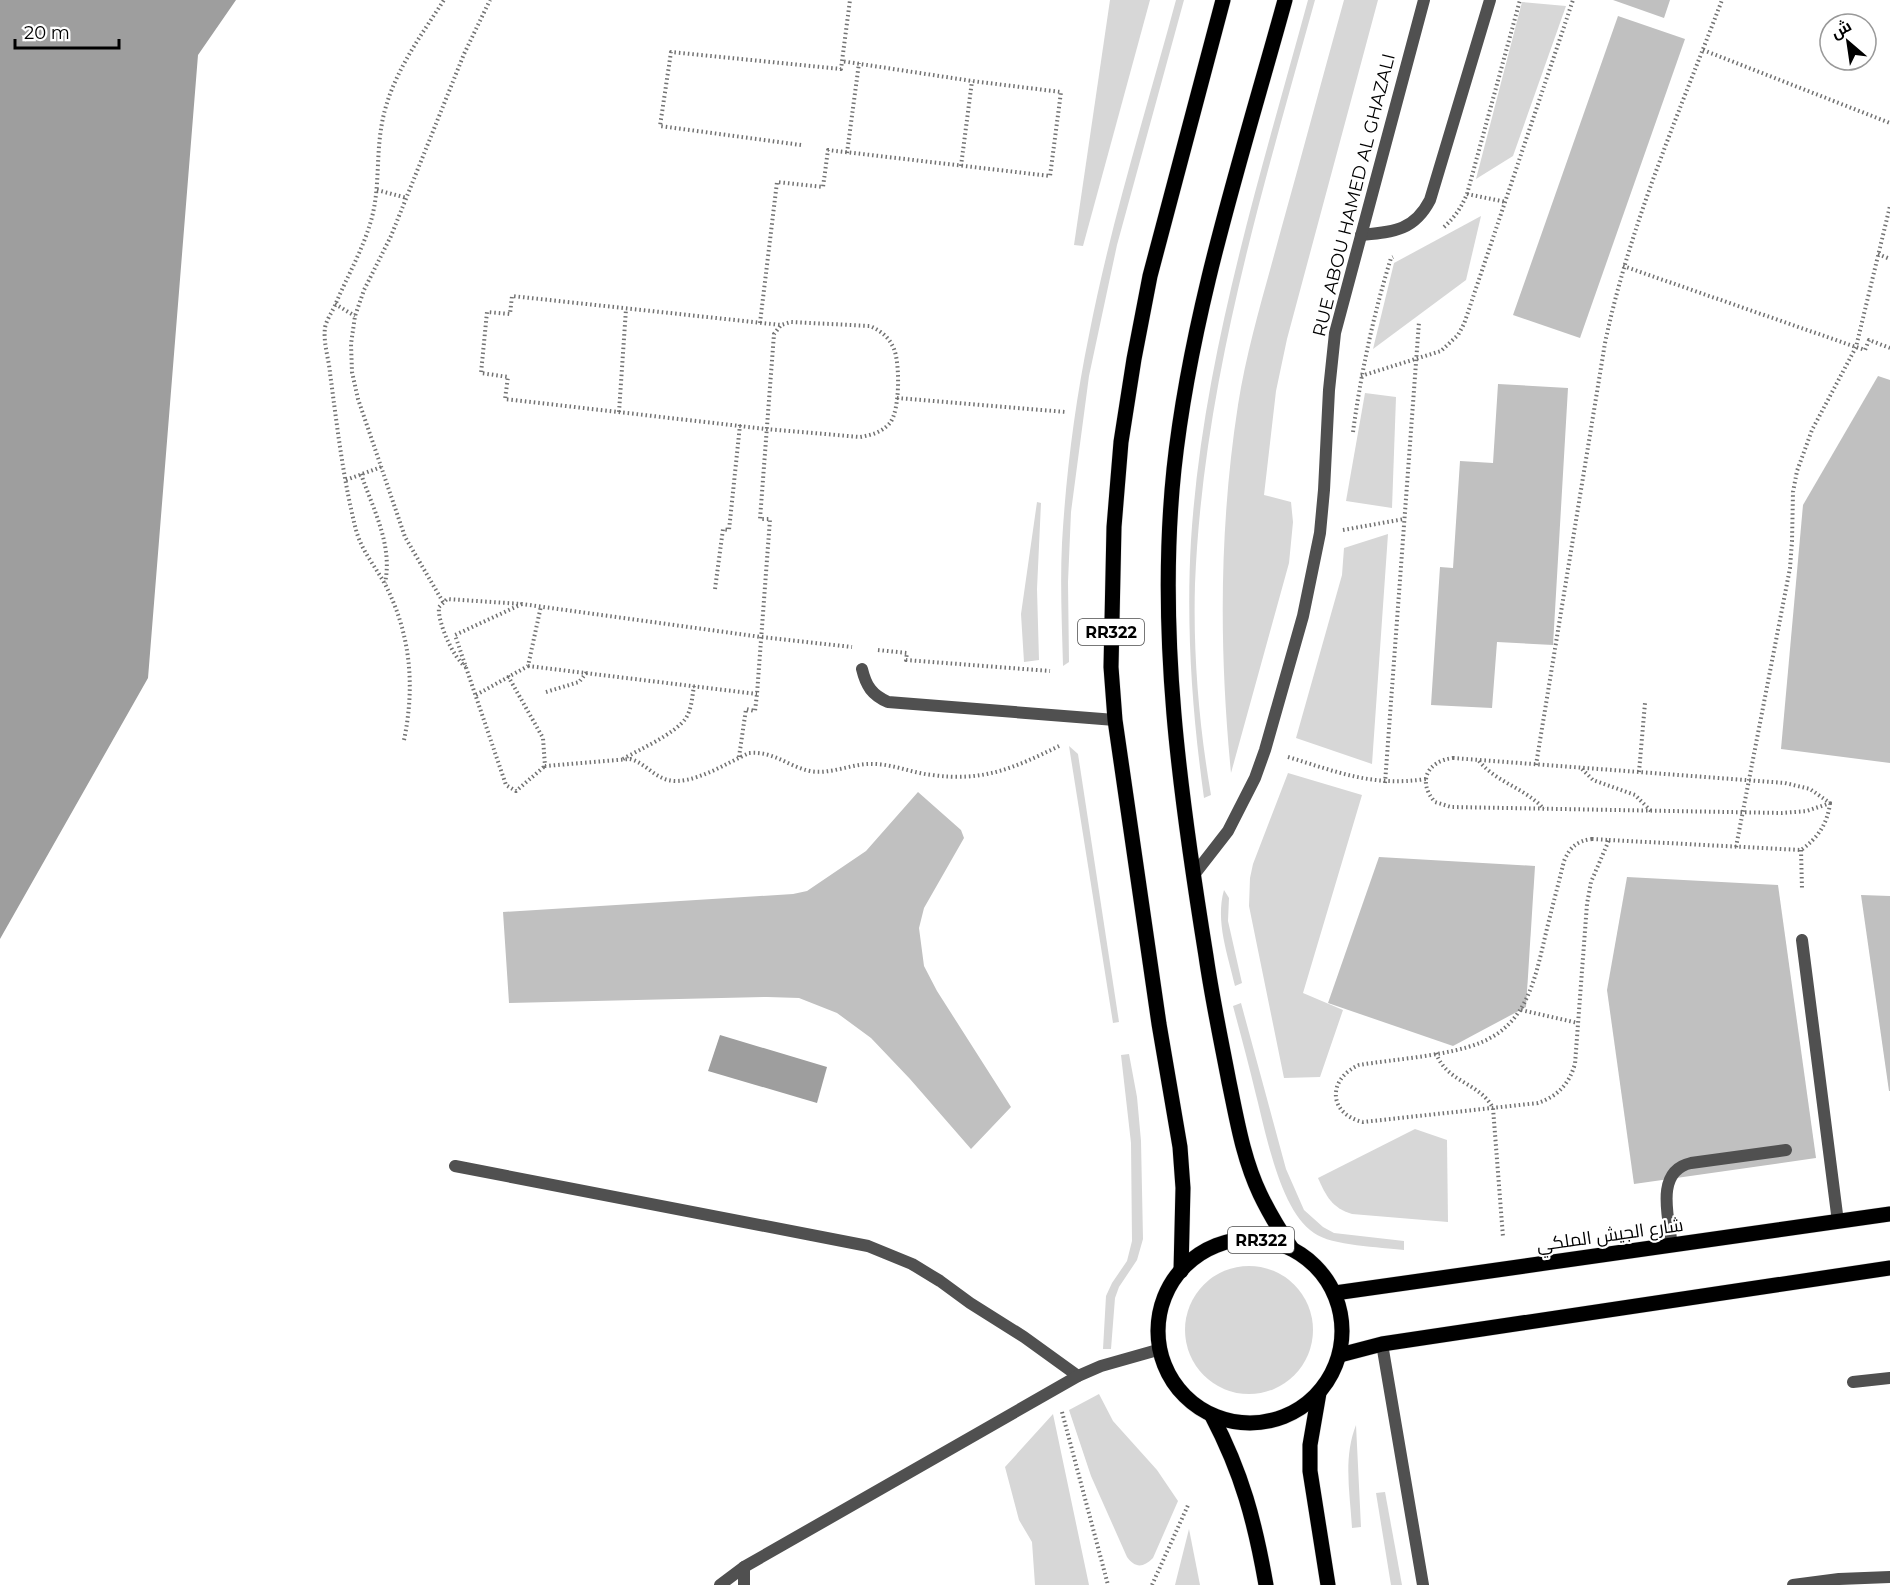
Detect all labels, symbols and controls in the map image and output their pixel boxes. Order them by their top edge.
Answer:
scale bar [15,12,118,50]
north arrow [1818,12,1878,72]
text: ش [1827,16,1855,43]
text: 20 m [24,22,70,44]
street label: RUE ABOU HAMED AL GHAZALI [1308,51,1400,339]
road number: RR322 [1078,619,1144,645]
street label: شارع الجيش الملكي [1535,1214,1685,1259]
road number: RR322 [1228,1227,1294,1253]

